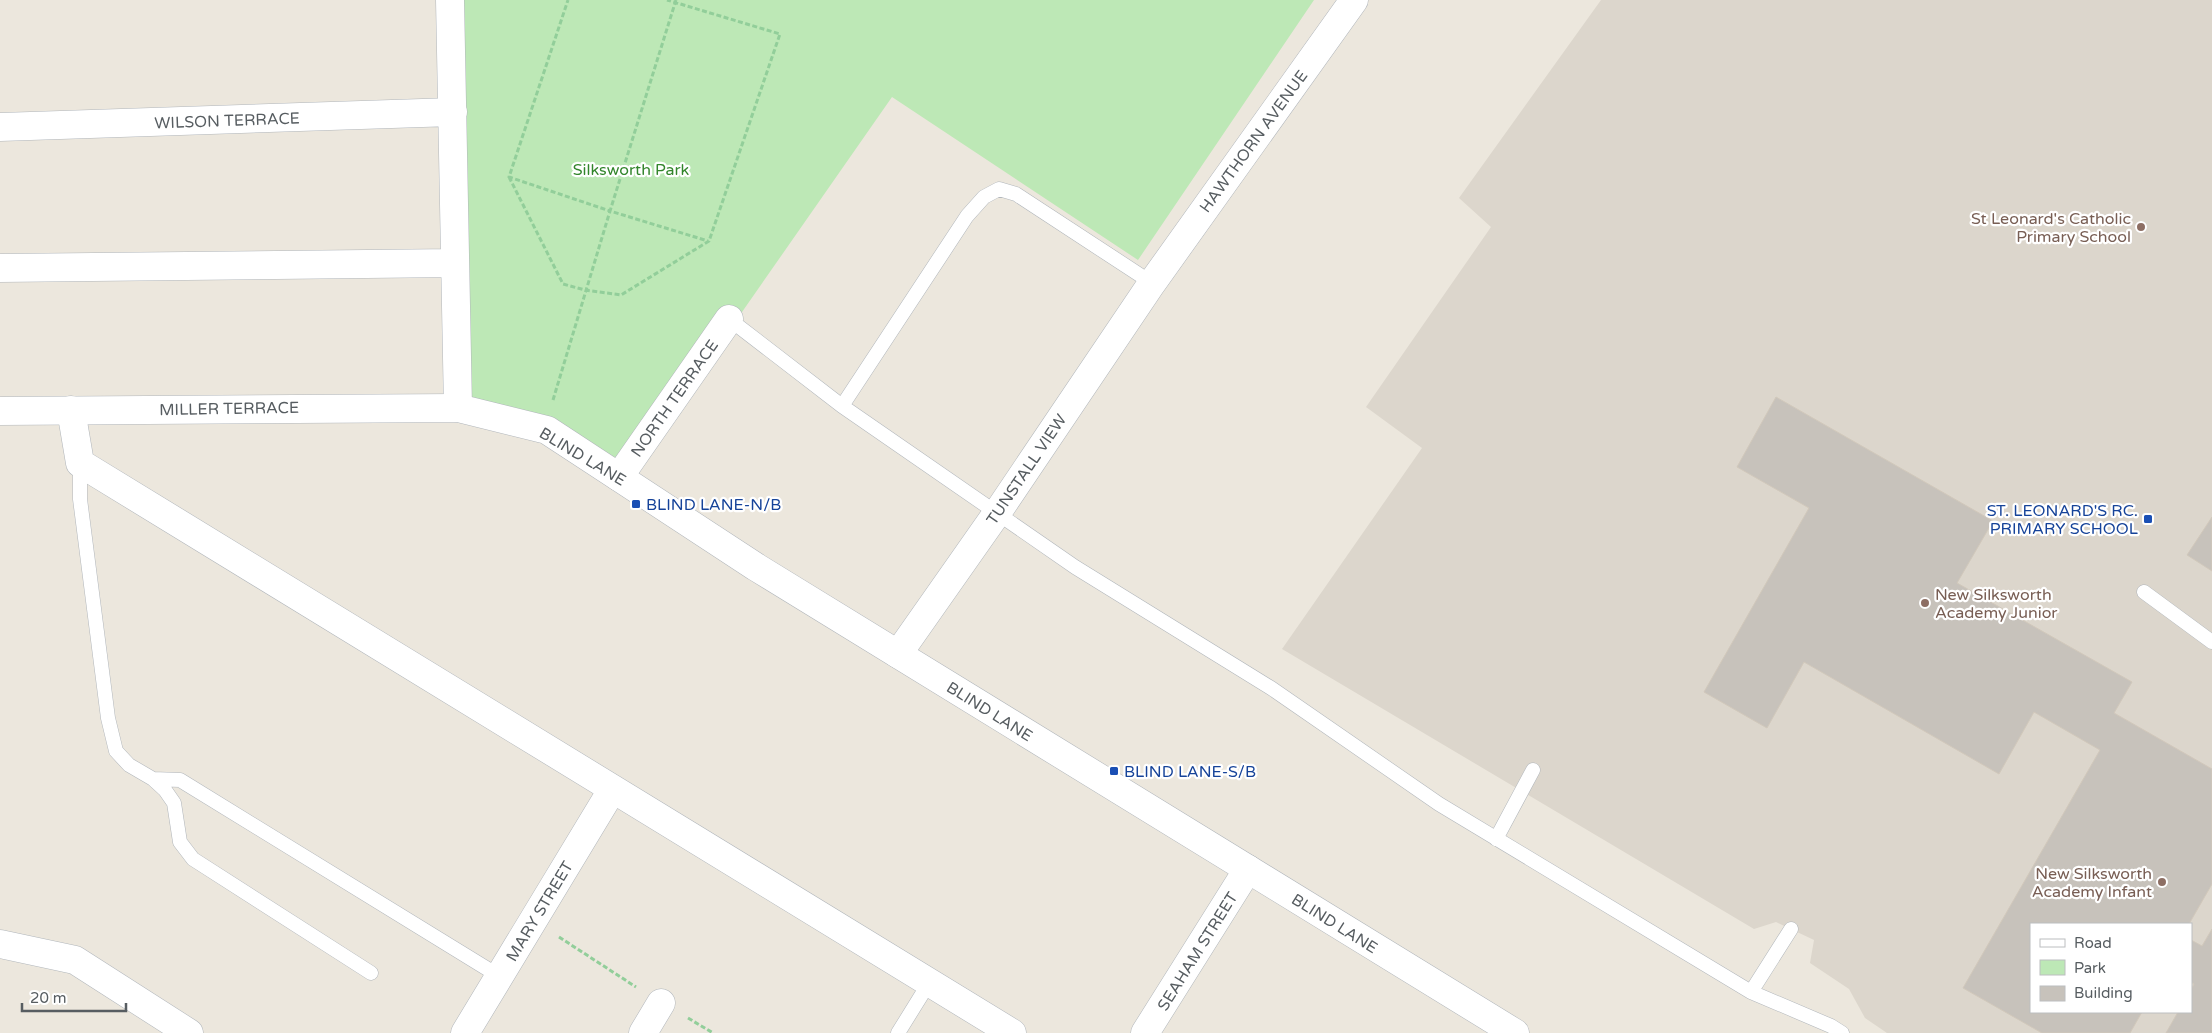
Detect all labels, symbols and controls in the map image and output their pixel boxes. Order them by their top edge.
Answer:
street label: HAWTHORN AVENUE [1195,66,1312,217]
street label: WILSON TERRACE [154,108,300,134]
park label: Silksworth Park [573,160,690,180]
place label: St Leonard's Catholic Primary School [1971,209,2131,247]
marker: St Leonard's Catholic Primary School [2135,221,2147,233]
street label: NORTH TERRACE [627,336,723,461]
street label: MILLER TERRACE [159,398,299,420]
street label: TUNSTALL VIEW [982,410,1071,529]
street label: BLIND LANE [535,423,630,491]
place label: BLIND LANE-N/B [646,495,781,515]
marker: BLIND LANE-N/B [630,498,642,510]
place label: ST. LEONARD'S RC. PRIMARY SCHOOL [1987,501,2138,539]
marker: ST. LEONARD'S RC. PRIMARY SCHOOL [2142,513,2154,525]
place label: New Silksworth Academy Junior [1935,585,2058,623]
marker: New Silksworth Academy Junior [1919,597,1931,609]
street label: BLIND LANE [943,677,1036,746]
place label: BLIND LANE-S/B [1124,762,1256,782]
marker: BLIND LANE-S/B [1108,765,1120,777]
street label: MARY STREET [502,857,578,965]
place label: New Silksworth Academy Infant [2032,864,2152,902]
marker: New Silksworth Academy Infant [2156,876,2168,888]
street label: SEAHAM STREET [1153,888,1243,1015]
street label: BLIND LANE [1288,889,1381,958]
legend [2030,923,2192,1013]
text: Road [2074,934,2112,952]
text: Park [2074,959,2106,977]
scale bar [22,980,126,1012]
text: Building [2074,984,2133,1002]
text: 20 m [30,989,67,1007]

